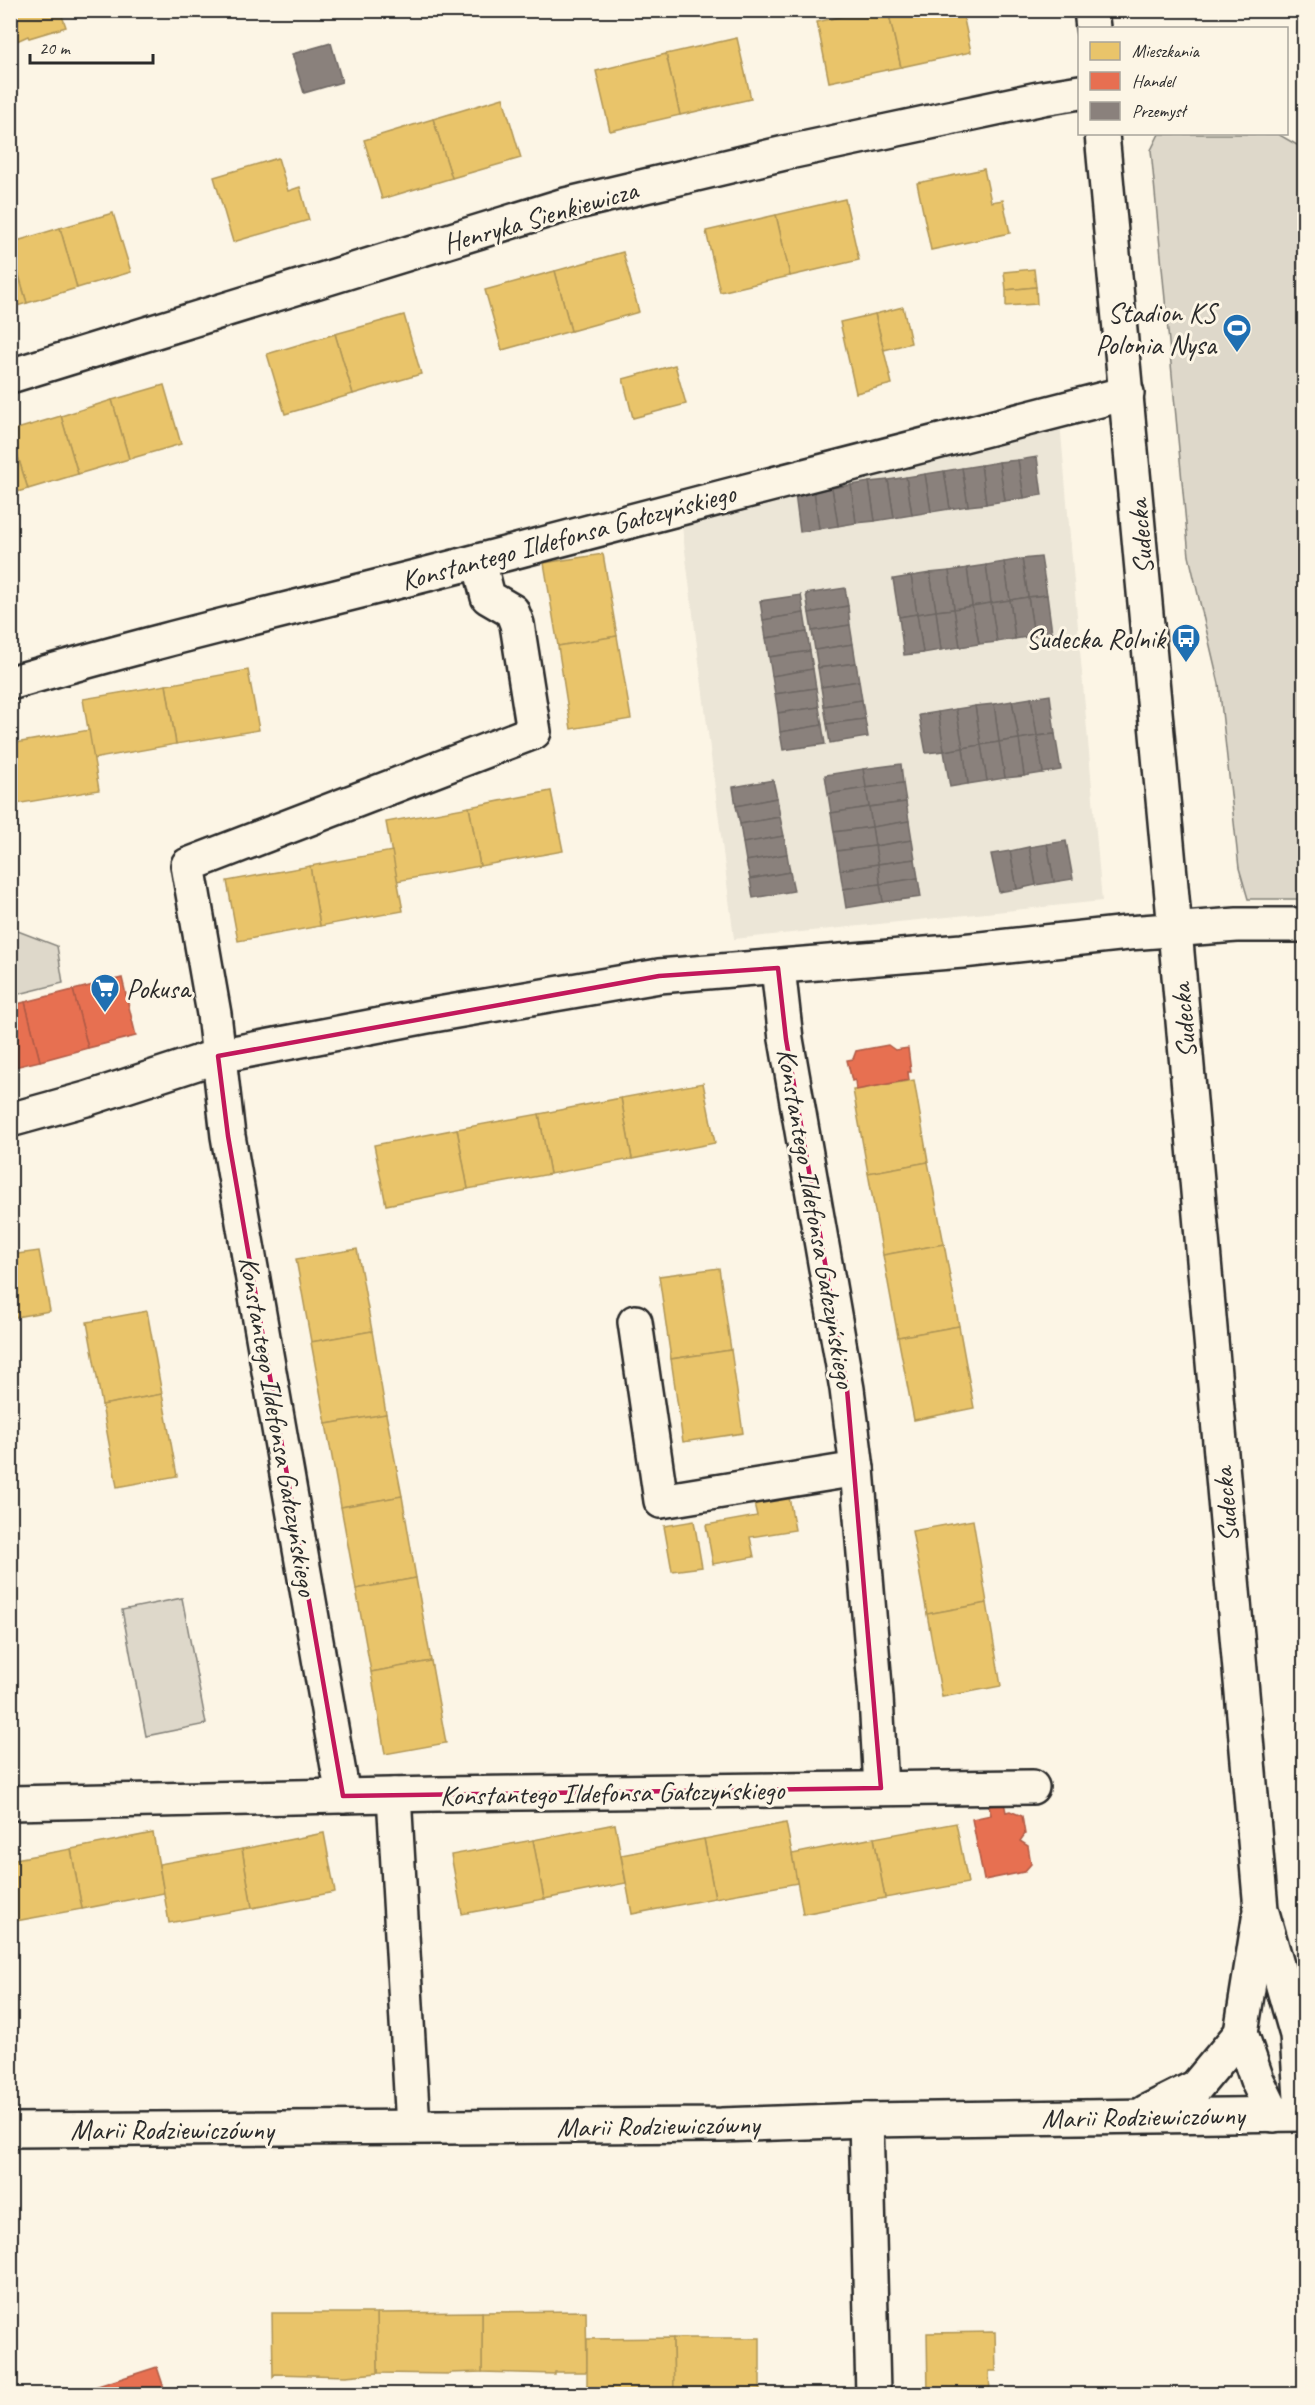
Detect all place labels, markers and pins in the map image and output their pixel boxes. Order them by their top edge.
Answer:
place label: Stadion KS Polonia Nysa [1095,295,1219,362]
sports icon: Stadion KS Polonia Nysa [1221,312,1253,354]
place label: Sudecka Rolnik [1026,621,1167,656]
bus stop icon: Sudecka Rolnik [1170,622,1202,664]
place label: Pokusa [126,971,192,1006]
supermarket icon: Pokusa [89,972,121,1014]

